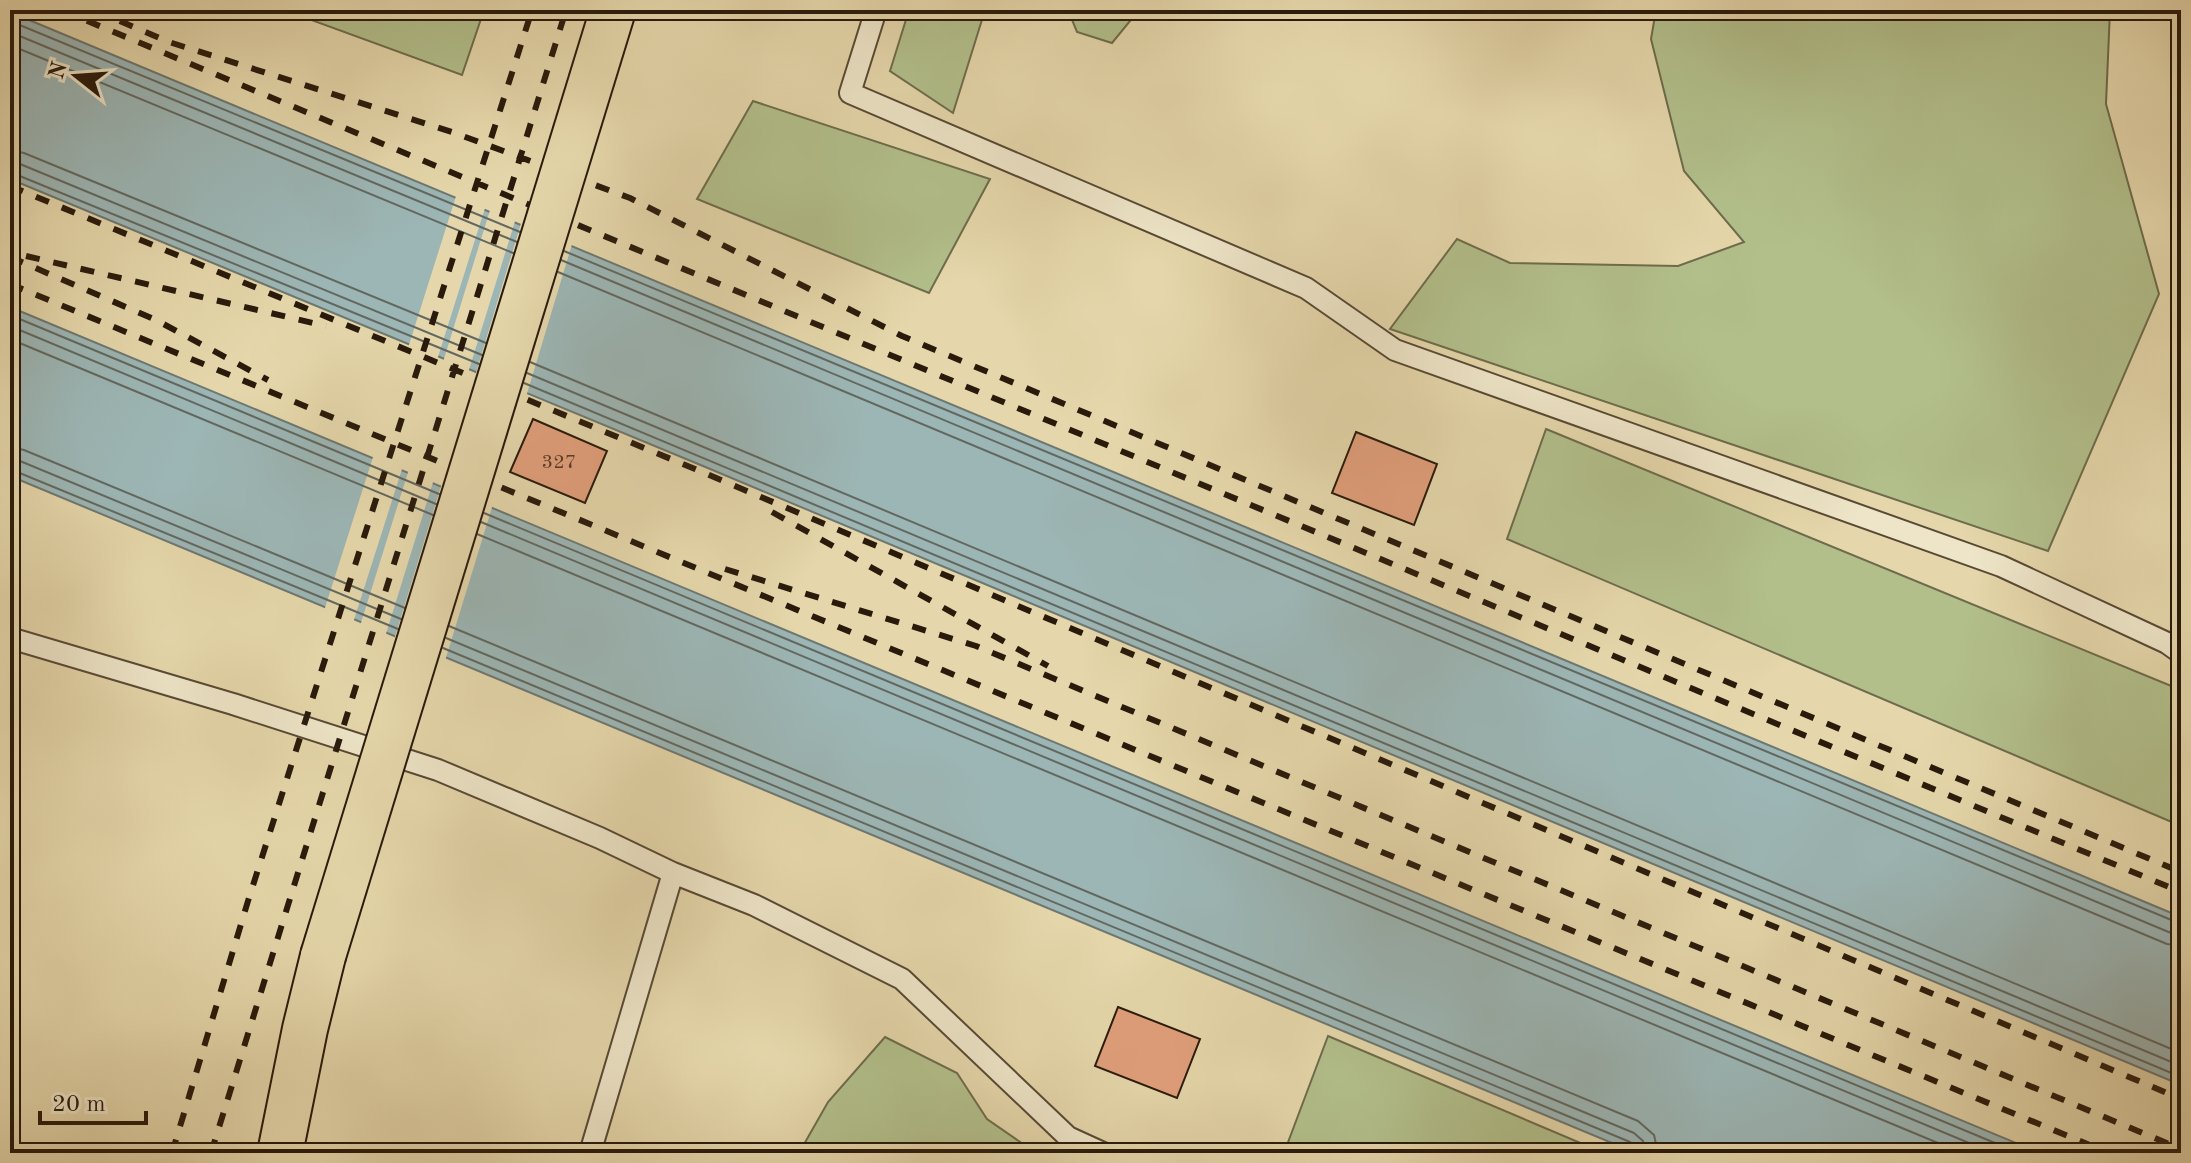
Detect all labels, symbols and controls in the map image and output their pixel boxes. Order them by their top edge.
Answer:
north arrow [36,36,116,116]
text: N [46,59,72,82]
house number: 327 [542,453,576,473]
scale bar [40,1075,146,1125]
text: 20 m [52,1093,106,1117]

